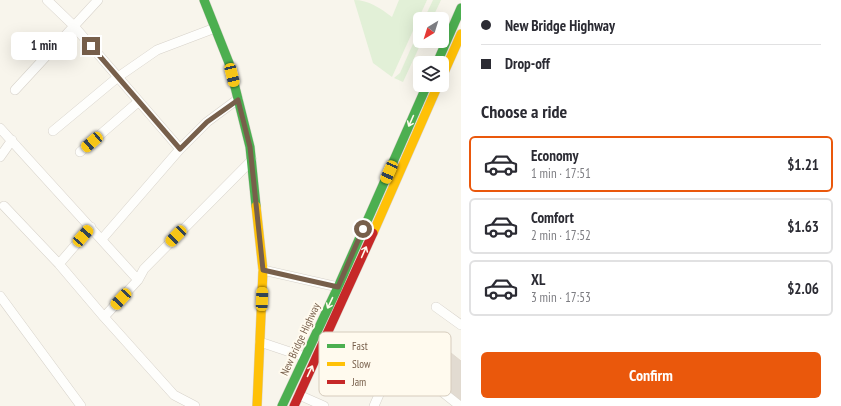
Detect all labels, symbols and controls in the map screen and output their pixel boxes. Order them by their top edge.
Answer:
north arrow [413,12,449,48]
map controls [413,12,449,92]
text: New Bridge Highway [505,16,615,35]
callout: 1 min [11,32,77,60]
text: 1 min [31,37,57,54]
route end [82,37,100,55]
text: Drop-off [505,54,550,73]
button: layers [413,56,449,92]
car [223,62,241,88]
text: Choose a ride [481,100,567,123]
one-way arrow [407,114,414,126]
car [79,130,105,154]
icon: car [483,146,519,182]
text: Economy [531,146,579,165]
text: $1.21 [787,155,819,174]
car [379,159,399,185]
text: 1 min · 17:51 [531,165,591,182]
icon: car [483,208,519,244]
text: Comfort [531,208,574,227]
text: $1.63 [787,217,819,236]
route start [354,220,372,238]
car [71,223,95,249]
car [163,223,189,249]
text: 2 min · 17:52 [531,227,591,244]
one-way arrow [361,247,369,259]
icon: car [483,270,519,306]
text: XL [531,270,545,289]
text: $2.06 [787,279,819,298]
car [108,286,134,312]
car [256,287,268,311]
text: 3 min · 17:53 [531,289,591,306]
one-way arrow [326,297,333,309]
street label: New Bridge Highway [277,300,323,378]
legend [319,332,451,396]
text: Fast [352,339,368,353]
button: Confirm [481,352,821,398]
text: Slow [352,357,371,371]
one-way arrow [307,365,314,377]
text: Jam [351,375,366,389]

